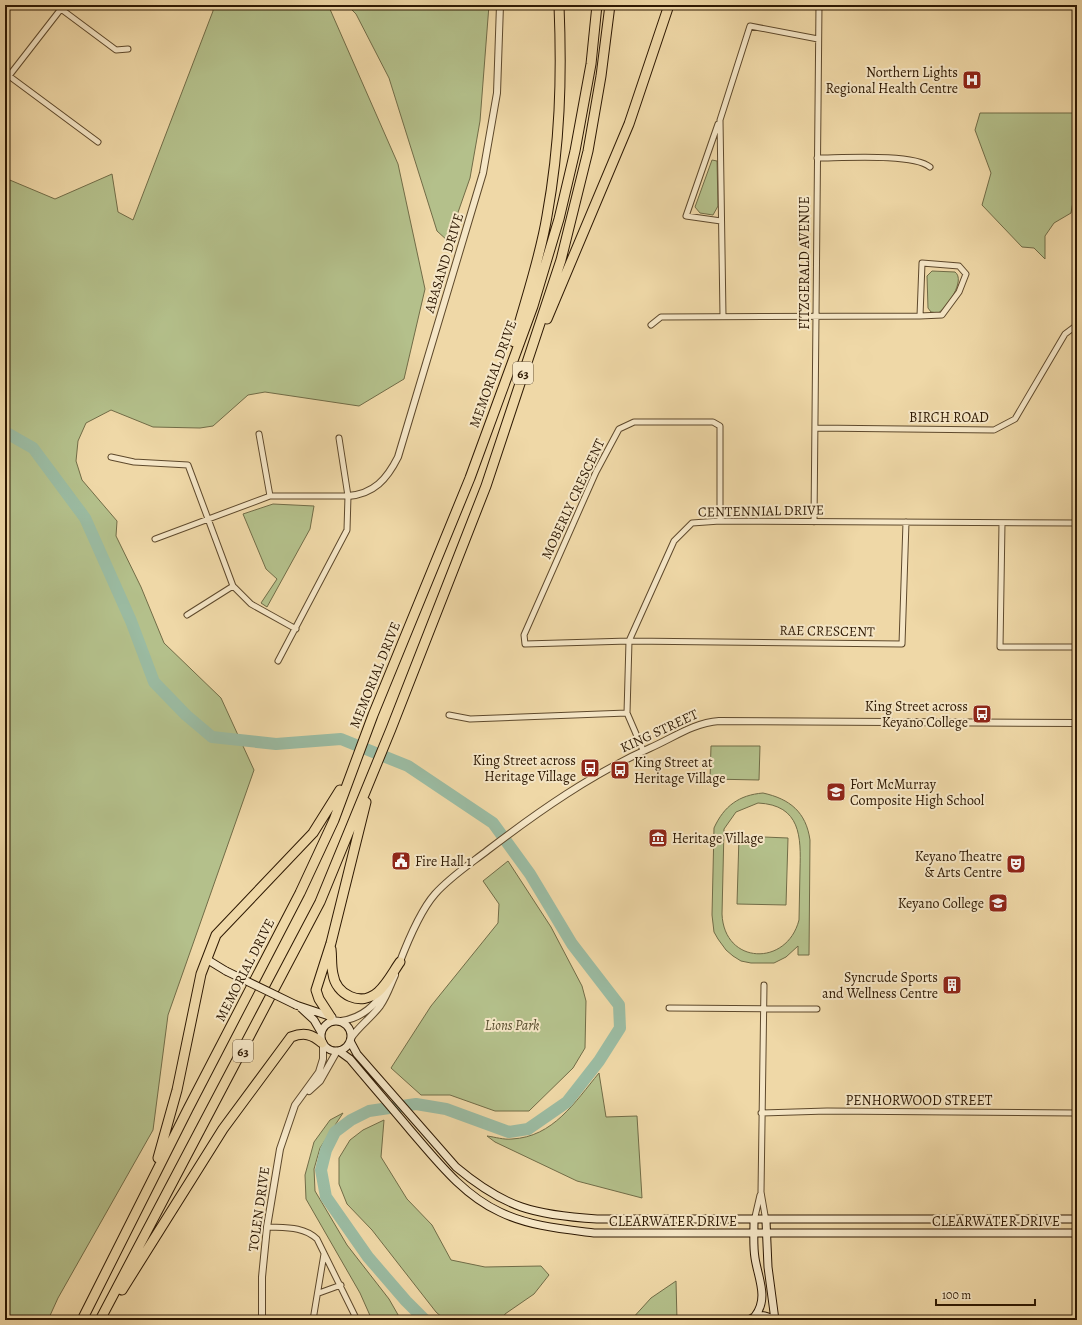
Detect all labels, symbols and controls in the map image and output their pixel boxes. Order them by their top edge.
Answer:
place label: Northern Lights Regional Health Centre [826,63,958,98]
hospital icon: Northern Lights Regional Health Centre [961,69,983,91]
street label: FITZGERALD AVENUE [795,196,814,330]
street label: ABASAND DRIVE [420,211,468,316]
street label: MEMORIAL DRIVE [465,318,521,430]
road number: 63 [513,362,533,384]
street label: BIRCH ROAD [909,408,989,427]
street label: MOBERLY CRESCENT [537,435,609,562]
street label: CENTENNIAL DRIVE [698,500,824,522]
street label: MEMORIAL DRIVE [345,619,405,731]
street label: RAE CRESCENT [779,621,875,641]
place label: King Street across Keyano College [865,697,968,732]
bus stop icon: King Street across Keyano College [971,703,993,725]
street label: KING STREET [617,705,701,757]
place label: King Street across Heritage Village [473,751,576,786]
place label: King Street at Heritage Village [634,753,726,788]
bus stop icon: King Street across Heritage Village [579,757,601,779]
bus stop icon: King Street at Heritage Village [609,759,631,781]
place label: Fort McMurray Composite High School [850,775,985,810]
school or university icon: Fort McMurray Composite High School [825,781,847,803]
museum icon: Heritage Village [647,827,669,849]
place label: Heritage Village [672,829,764,848]
place label: Keyano Theatre & Arts Centre [915,847,1002,882]
public building icon: Fire Hall 1 [390,850,412,872]
place label: Fire Hall 1 [415,852,472,871]
theatre icon: Keyano Theatre & Arts Centre [1005,853,1027,875]
school or university icon: Keyano College [987,892,1009,914]
place label: Keyano College [898,894,984,913]
street label: MEMORIAL DRIVE [211,915,279,1025]
place label: Syncrude Sports and Wellness Centre [822,968,938,1003]
building icon: Syncrude Sports and Wellness Centre [941,974,963,996]
park label: Lions Park [485,1016,539,1035]
road number: 63 [233,1040,253,1062]
street label: PENHORWOOD STREET [846,1091,993,1110]
street label: TOLEN DRIVE [244,1165,274,1253]
street label: CLEARWATER DRIVE [609,1212,737,1231]
street label: CLEARWATER DRIVE [932,1212,1060,1231]
scale bar [936,1281,1035,1307]
text: 100 m [942,1287,971,1303]

